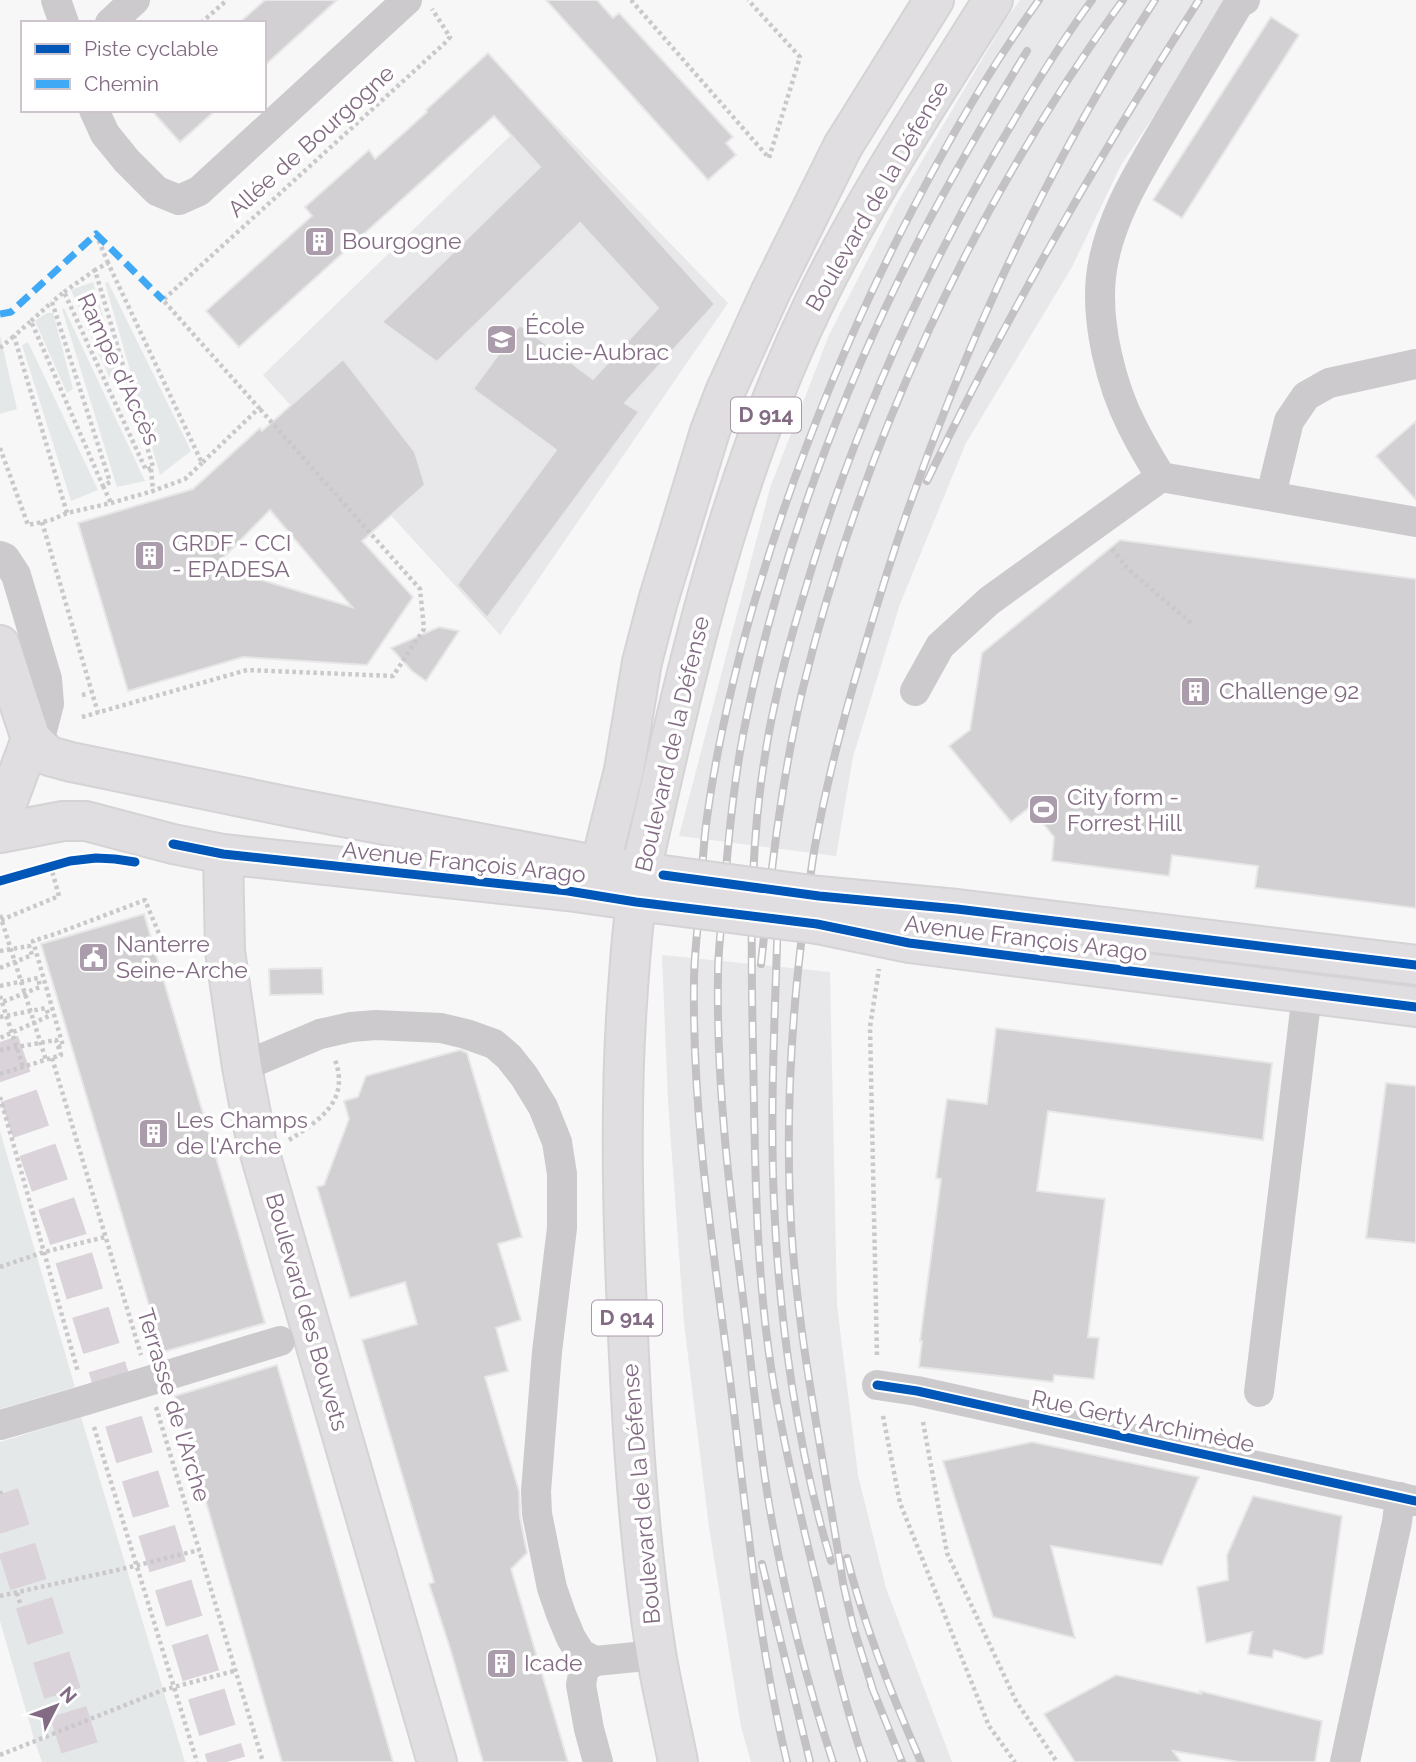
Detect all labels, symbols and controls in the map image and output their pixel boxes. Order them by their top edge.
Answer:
legend [21,21,266,112]
text: Piste cyclable [84,36,218,61]
street label: Allée de Bourgogne [222,59,399,222]
text: Chemin [84,71,159,96]
street label: Boulevard de la Défense [800,76,954,316]
building icon: Bourgogne [302,224,336,258]
place label: Bourgogne [342,227,461,254]
street label: Rampe d'Accès [73,289,166,449]
place label: École Lucie-Aubrac [525,312,669,365]
school or university icon: École Lucie-Aubrac [485,322,519,356]
road number: D 914 [731,398,801,432]
place label: GRDF - CCI - EPADESA [172,529,291,582]
building icon: GRDF - CCI - EPADESA [132,539,166,573]
street label: Boulevard de la Défense [629,613,714,874]
building icon: Challenge 92 [1179,674,1213,708]
place label: Challenge 92 [1219,677,1359,704]
place label: City form - Forrest Hill [1067,783,1183,836]
sports icon: City form - Forrest Hill [1027,793,1061,827]
street label: Avenue François Arago [341,835,587,888]
street label: Avenue François Arago [903,909,1149,966]
place label: Nanterre Seine-Arche [116,930,248,983]
public building icon: Nanterre Seine-Arche [76,940,110,974]
place label: Les Champs de l'Arche [176,1106,308,1159]
building icon: Les Champs de l'Arche [136,1116,170,1150]
street label: Boulevard des Bouvets [261,1190,354,1434]
road number: D 914 [592,1300,662,1336]
street label: Terrasse de l'Arche [132,1305,217,1505]
street label: Boulevard de la Défense [616,1363,665,1625]
street label: Rue Gerty Archimède [1029,1384,1257,1457]
building icon: Icade [484,1646,518,1680]
place label: Icade [524,1649,582,1676]
north arrow [21,1671,91,1741]
text: N [56,1682,82,1707]

